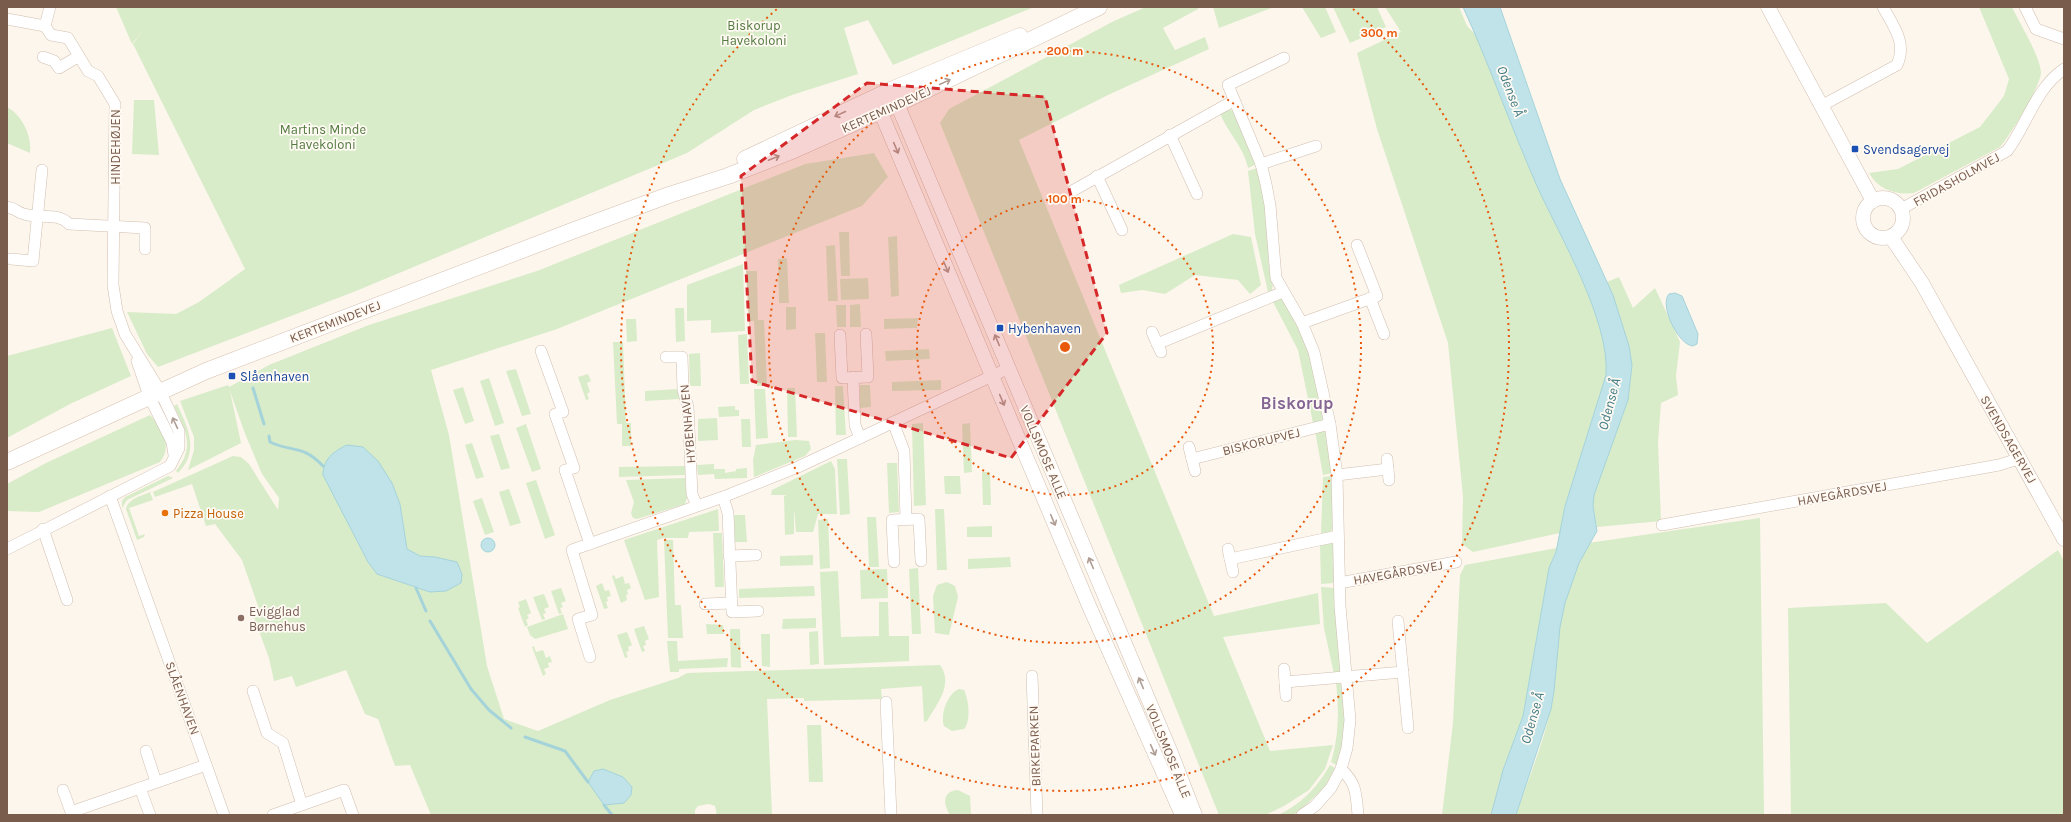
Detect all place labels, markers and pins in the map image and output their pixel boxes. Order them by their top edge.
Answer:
place label: Svendsagervej [1863,142,1950,157]
marker: Svendsagervej [1850,144,1860,154]
place label: Hybenhaven [1008,321,1081,336]
marker: Hybenhaven [995,323,1005,333]
centre of rings [1058,340,1072,354]
place label: Slåenhaven [240,369,309,384]
marker: Slåenhaven [227,371,237,381]
place label: Pizza House [173,506,244,521]
marker: Pizza House [160,508,170,518]
place label: Evigglad Børnehus [249,604,306,634]
marker: Evigglad Børnehus [236,613,246,623]

